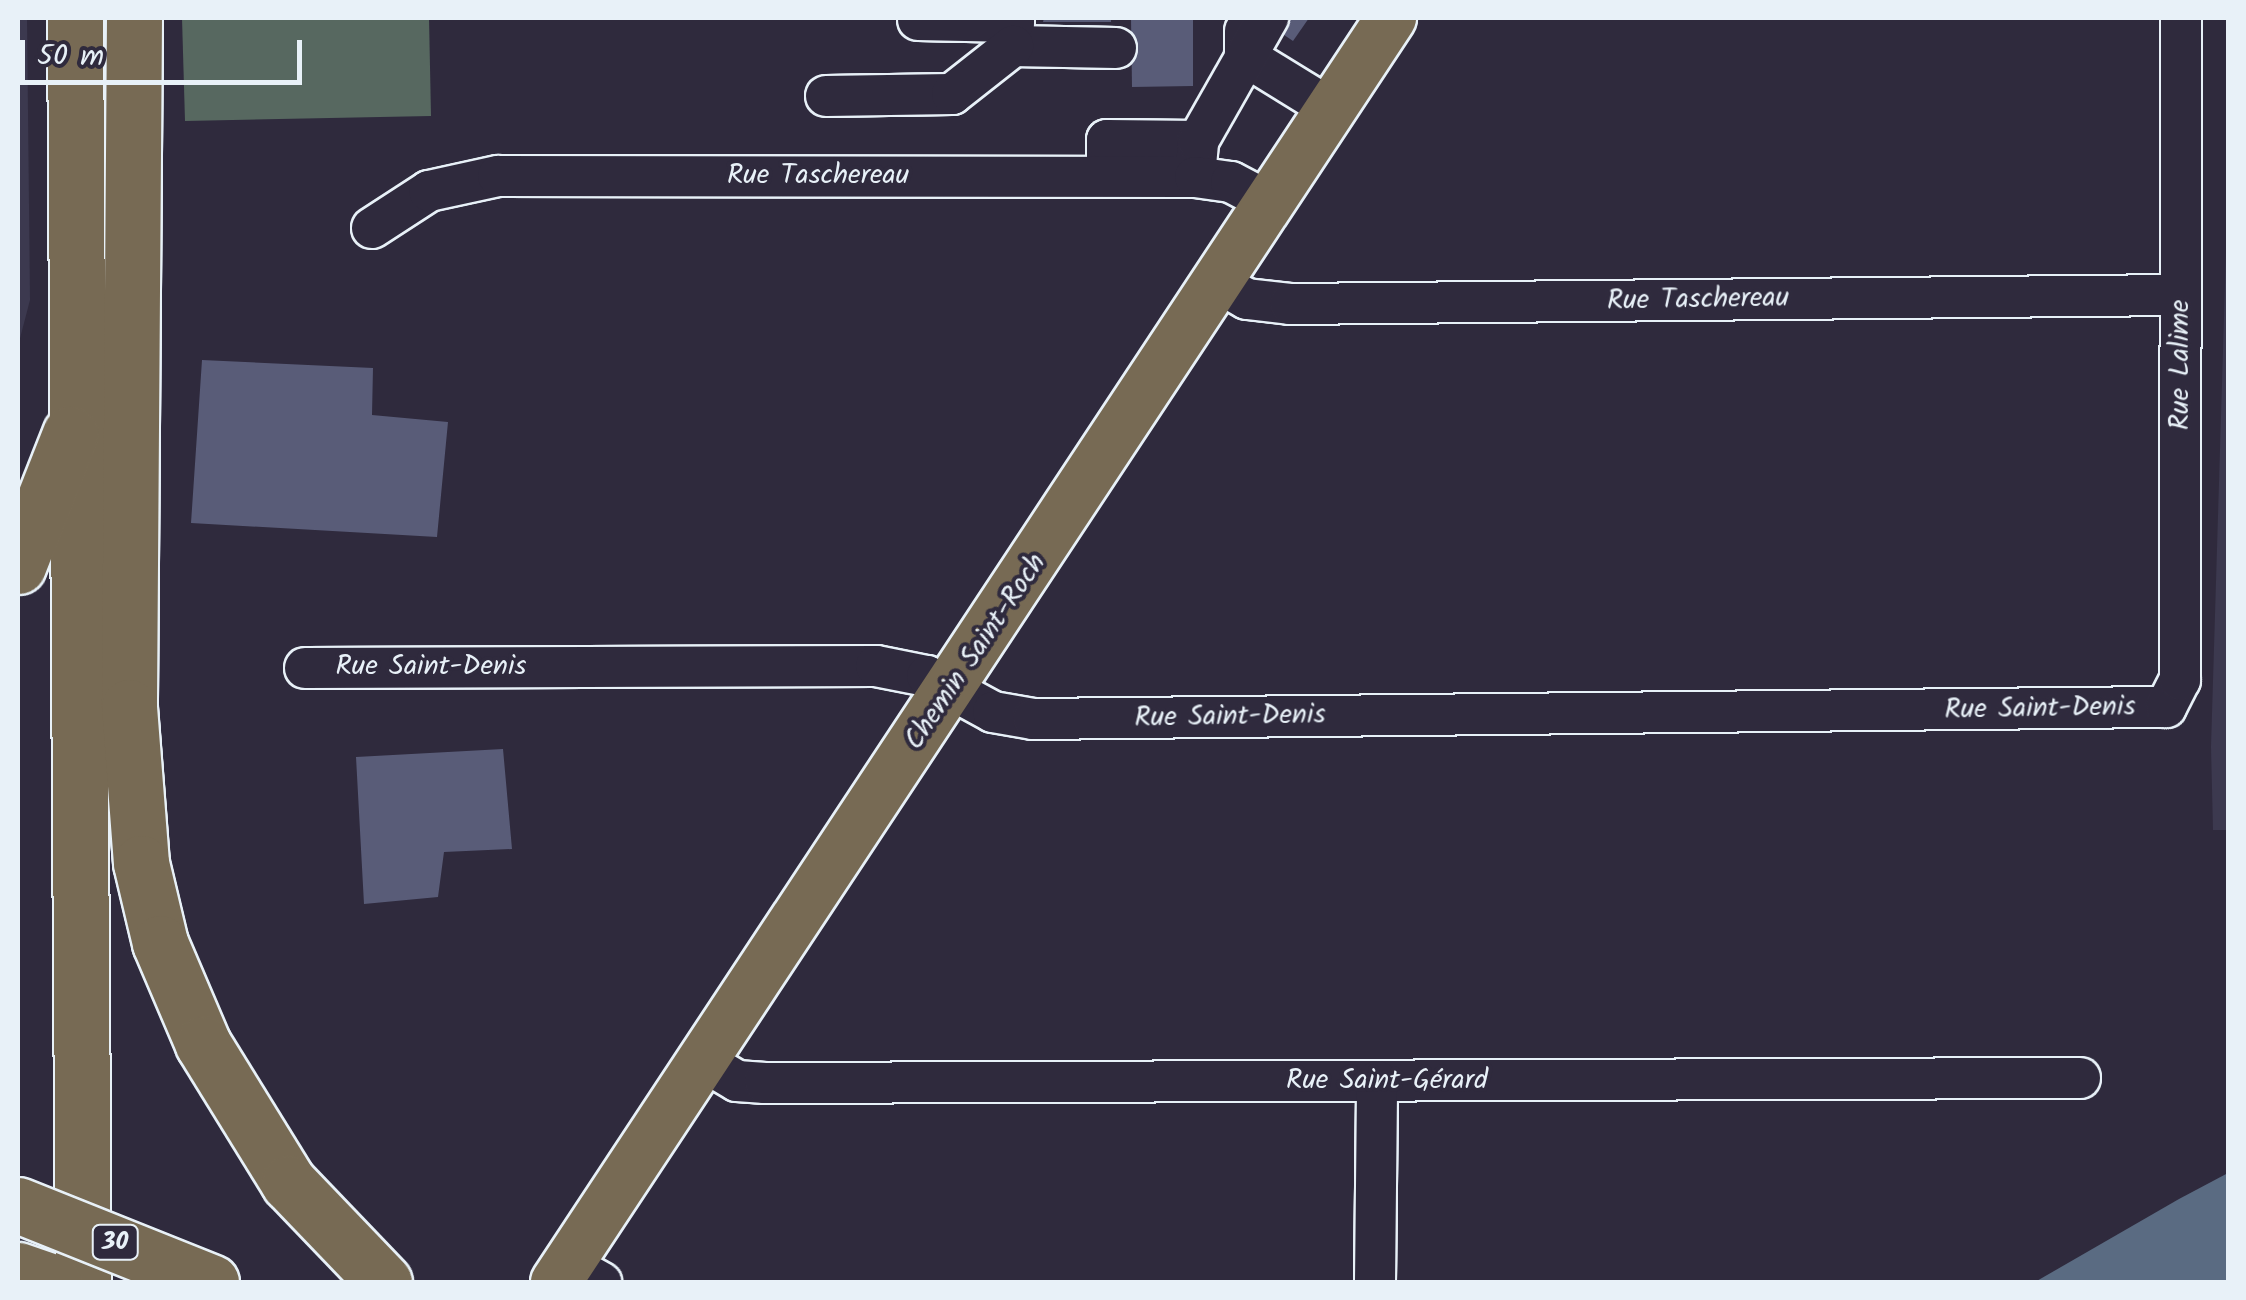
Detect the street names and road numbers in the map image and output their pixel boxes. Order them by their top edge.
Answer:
street label: Rue Taschereau [727,159,909,193]
street label: Rue Taschereau [1607,282,1789,318]
street label: Rue Lalime [2164,300,2198,430]
street label: Chemin Saint-Roch [898,548,1054,756]
street label: Rue Saint-Denis [335,650,527,684]
street label: Rue Saint-Denis [1944,691,2136,727]
street label: Rue Saint-Denis [1134,699,1326,735]
street label: Rue Saint-Gérard [1286,1064,1488,1098]
road number: 30 [90,1222,140,1262]

